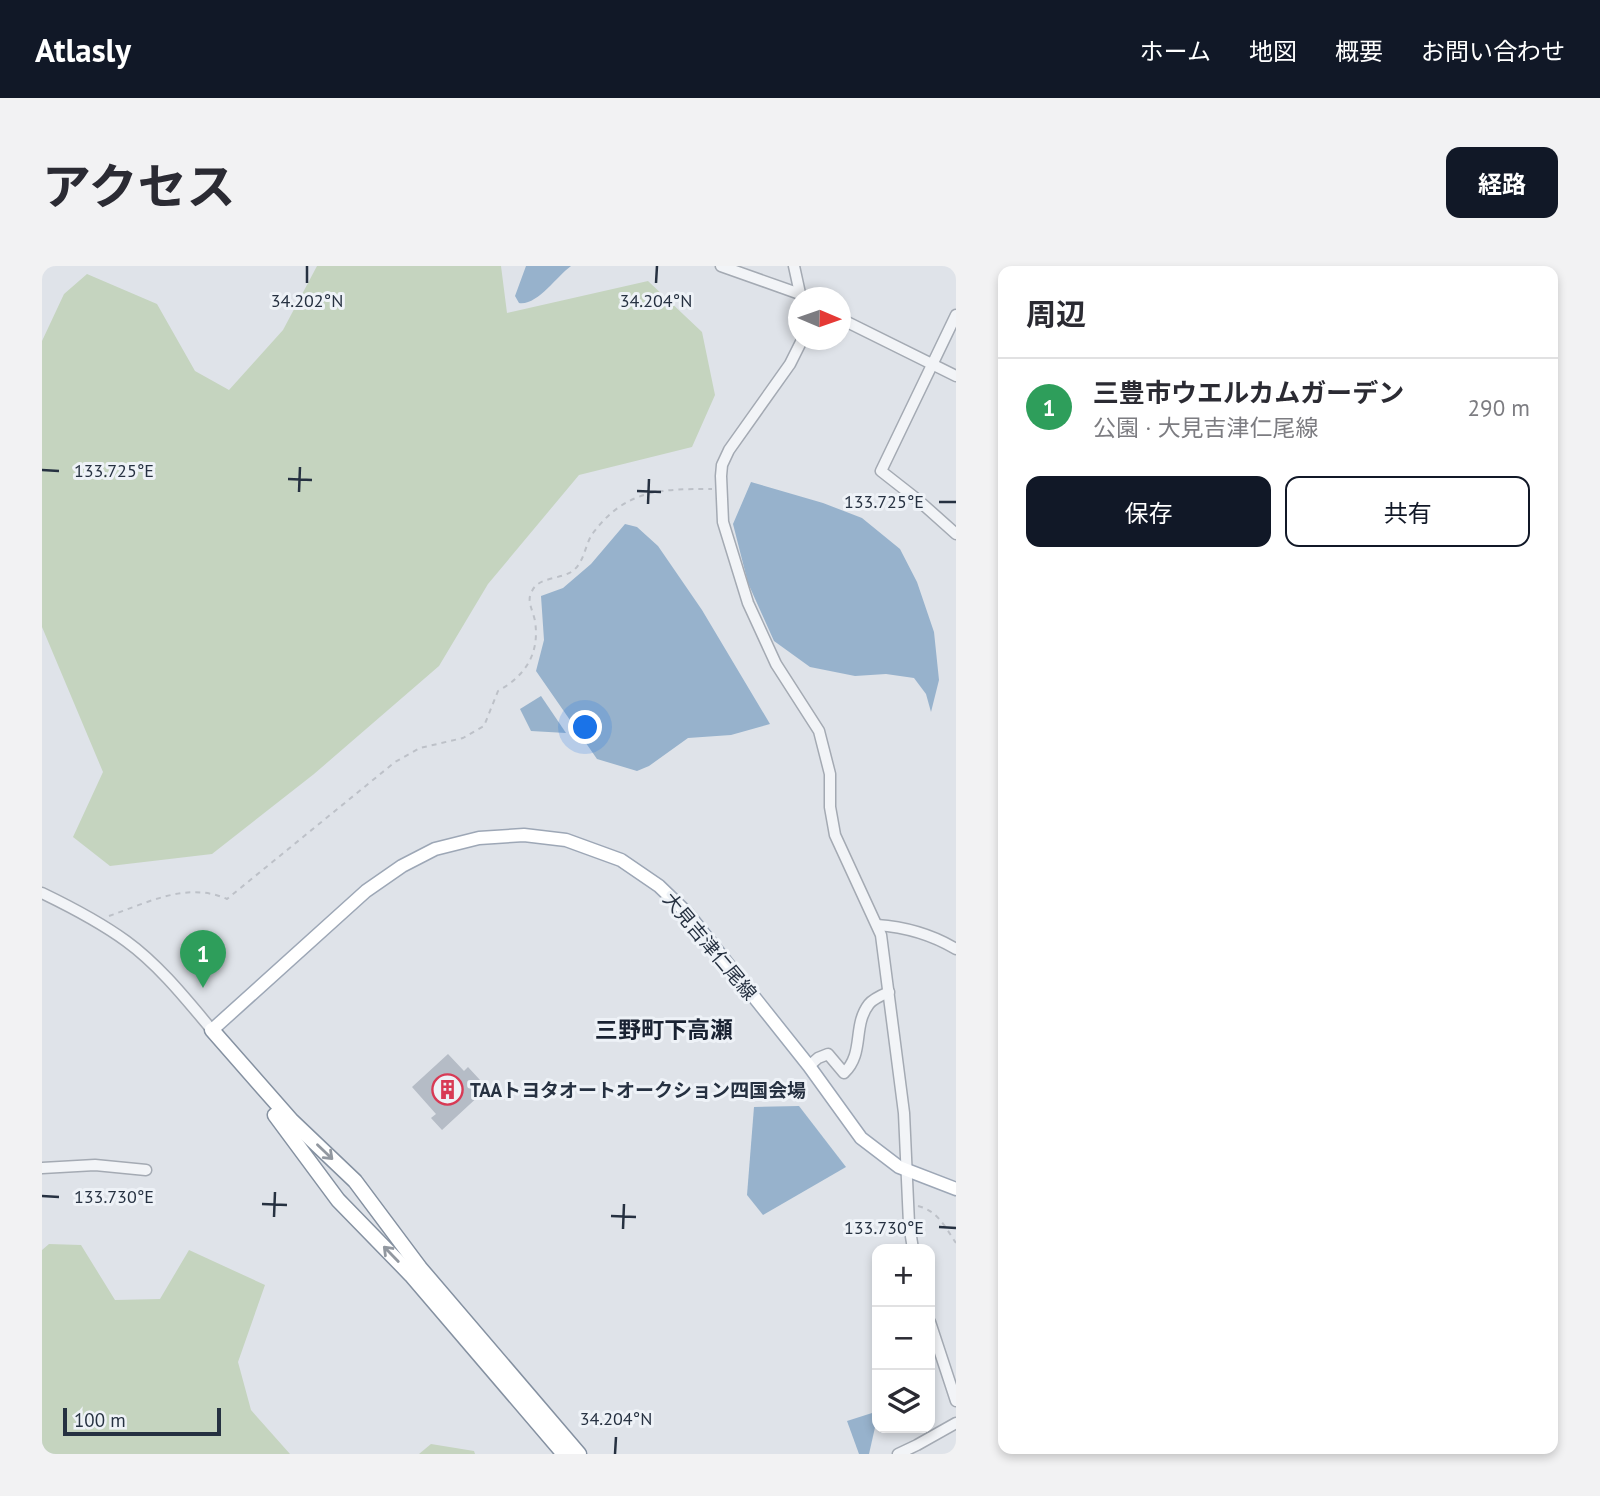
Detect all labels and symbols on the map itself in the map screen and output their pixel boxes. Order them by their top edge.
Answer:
north arrow [788,287,851,350]
text: 34.202°N [271,289,343,312]
text: 34.204°N [620,289,692,312]
text: 133.725°E [74,459,154,482]
text: 133.725°E [844,490,924,513]
your location [568,710,602,744]
street label: 大見吉津仁尾線 [658,887,762,1005]
pin: 1 [180,930,226,988]
district label: 三野町下高瀬 [595,1015,733,1044]
building icon: TAAトヨタオートオークション四国会場 [430,1073,464,1107]
place label: TAAトヨタオートオークション四国会場 [470,1078,806,1102]
one-way arrow [316,1144,333,1161]
text: 133.730°E [74,1185,154,1208]
text: 133.730°E [844,1216,924,1239]
one-way arrow [382,1246,399,1263]
scale bar [63,1405,220,1437]
text: 34.204°N [580,1407,652,1430]

